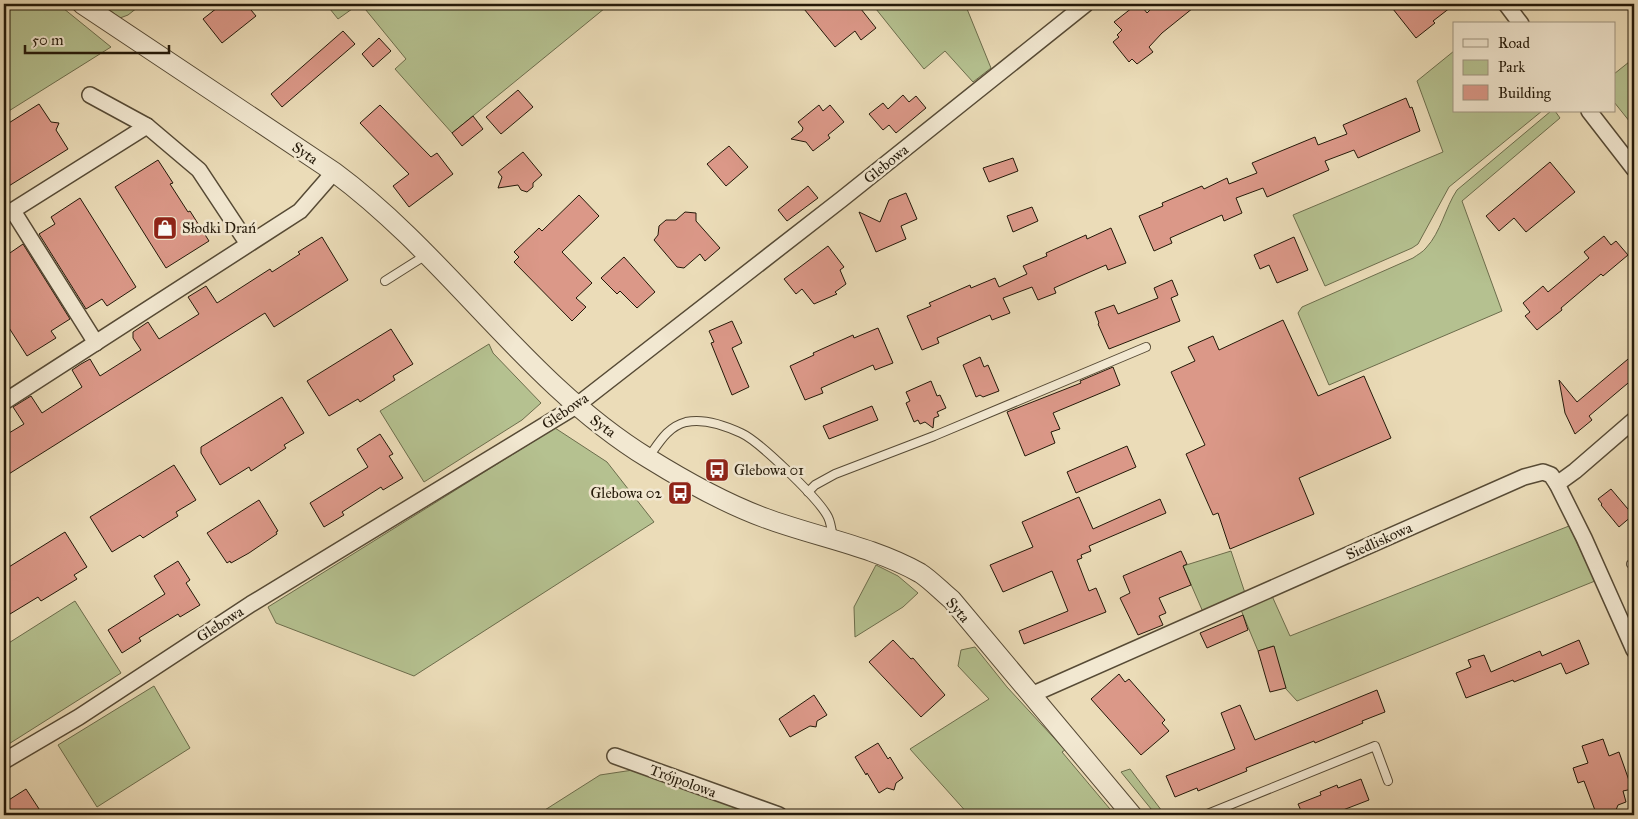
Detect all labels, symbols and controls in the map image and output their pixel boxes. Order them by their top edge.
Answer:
scale bar [25,22,169,54]
legend [1453,22,1616,112]
text: 50 m [32,31,64,49]
text: Road [1498,34,1530,52]
text: Park [1498,58,1525,76]
text: Building [1498,84,1552,102]
street label: Syta [289,138,322,168]
street label: Glebowa [860,140,912,187]
shop icon: Słodki Drań [152,215,178,241]
place label: Słodki Drań [182,219,256,237]
street label: Glebowa [538,389,592,433]
street label: Syta [587,411,620,442]
bus stop icon: Glebowa 01 [704,457,730,483]
place label: Glebowa 01 [734,461,804,479]
bus stop icon: Glebowa 02 [667,480,693,506]
place label: Glebowa 02 [590,484,663,502]
street label: Siedliskowa [1343,518,1416,564]
street label: Syta [942,594,974,627]
street label: Glebowa [193,602,247,646]
street label: Trójpolowa [647,761,719,802]

